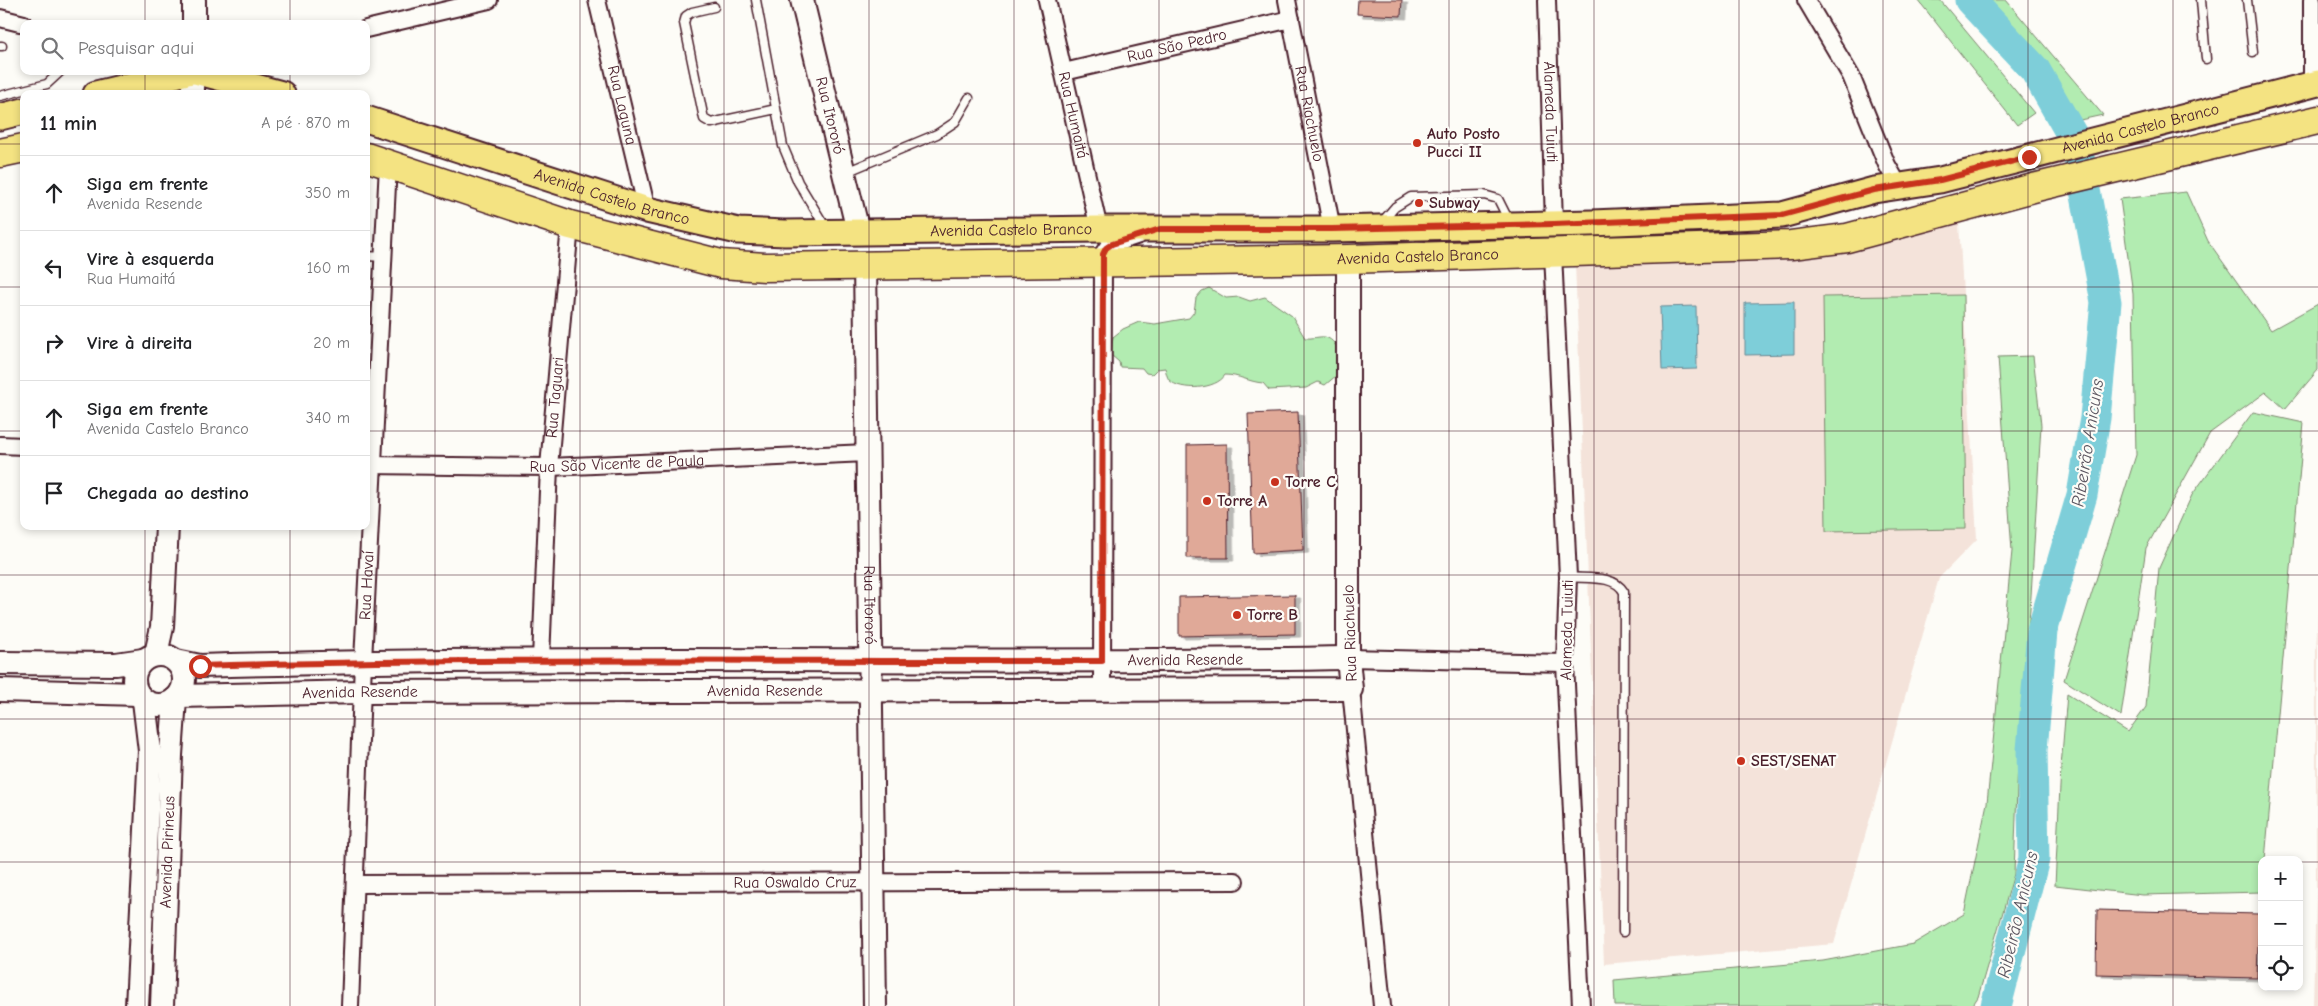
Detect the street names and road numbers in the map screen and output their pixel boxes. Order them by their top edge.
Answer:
street label: Rua São Pedro [1125,25,1229,66]
street label: Alameda Tuiuti [1540,61,1561,163]
street label: Rua Laguna [604,64,640,147]
street label: Rua Riachuelo [1291,64,1328,163]
street label: Rua Humaitá [1055,70,1092,160]
street label: Rua Itororó [812,75,848,156]
street label: Avenida Castelo Branco [2060,100,2221,157]
street label: Avenida Castelo Branco [532,165,691,229]
street label: Avenida Castelo Branco [930,220,1092,240]
street label: Avenida Castelo Branco [1337,245,1499,268]
street label: Rua Taguari [543,356,568,439]
street label: Rua São Vicente de Paula [529,451,705,476]
street label: Rua Havaí [356,550,378,620]
street label: Rua Itororó [860,565,879,645]
street label: Alameda Tuiuti [1557,579,1577,681]
street label: Rua Riachuelo [1339,584,1361,682]
street label: Avenida Resende [1128,650,1243,669]
street label: Avenida Resende [707,682,823,700]
street label: Avenida Resende [302,683,418,702]
street label: Avenida Pirineus [157,795,179,909]
street label: Rua Oswaldo Cruz [733,873,857,892]

